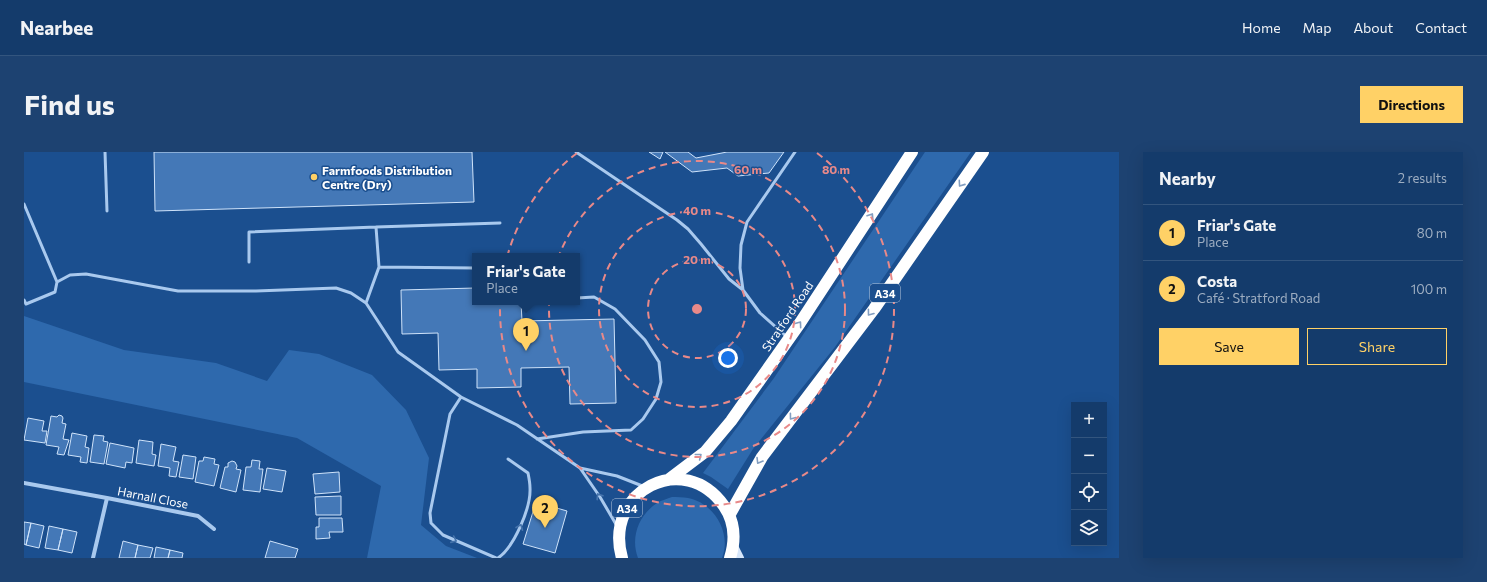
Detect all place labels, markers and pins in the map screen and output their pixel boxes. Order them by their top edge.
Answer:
place label: Farmfoods Distribution Centre (Dry) [322,163,452,191]
marker: Farmfoods Distribution Centre (Dry) [309,172,319,182]
centre of rings [690,302,704,316]
pin: 1 [513,318,539,351]
pin: 2 [532,495,558,528]

